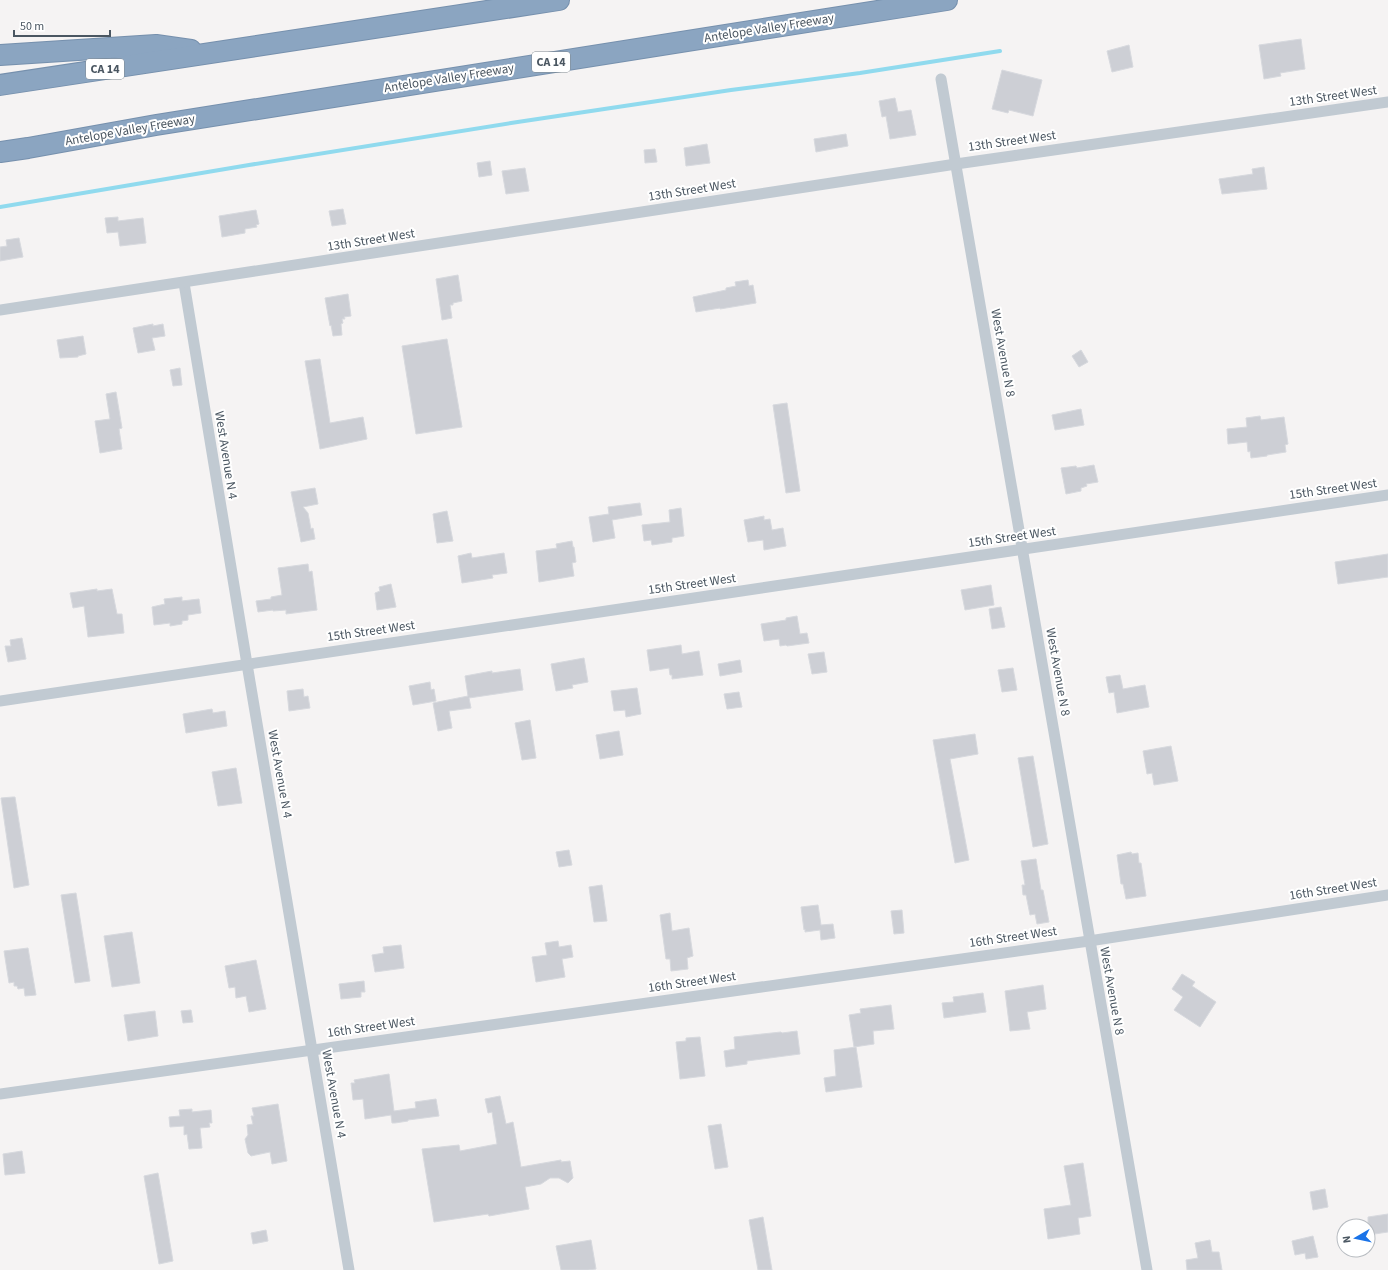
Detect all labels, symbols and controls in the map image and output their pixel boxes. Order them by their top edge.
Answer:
street label: Antelope Valley Freeway [703,9,835,47]
scale bar [14,12,110,38]
text: 50 m [20,18,44,35]
road number: CA 14 [532,52,570,72]
road number: CA 14 [86,59,124,79]
street label: Antelope Valley Freeway [383,59,515,97]
street label: 13th Street West [1288,81,1379,111]
street label: Antelope Valley Freeway [64,110,196,150]
street label: 13th Street West [967,126,1058,156]
street label: 13th Street West [647,174,738,206]
street label: 13th Street West [326,224,417,256]
street label: West Avenue N 8 [986,308,1020,398]
street label: West Avenue N 4 [210,410,242,501]
street label: 15th Street West [1288,474,1379,504]
street label: 15th Street West [967,522,1058,552]
street label: 15th Street West [647,569,738,599]
street label: 15th Street West [326,616,417,646]
street label: West Avenue N 8 [1041,627,1075,717]
street label: West Avenue N 4 [263,729,297,820]
street label: 16th Street West [1288,873,1379,905]
street label: 16th Street West [968,922,1059,952]
street label: West Avenue N 8 [1095,946,1129,1036]
street label: 16th Street West [647,967,738,997]
street label: 16th Street West [326,1012,417,1042]
street label: West Avenue N 4 [317,1049,351,1140]
north arrow [1336,1218,1376,1258]
text: N [1339,1235,1355,1244]

